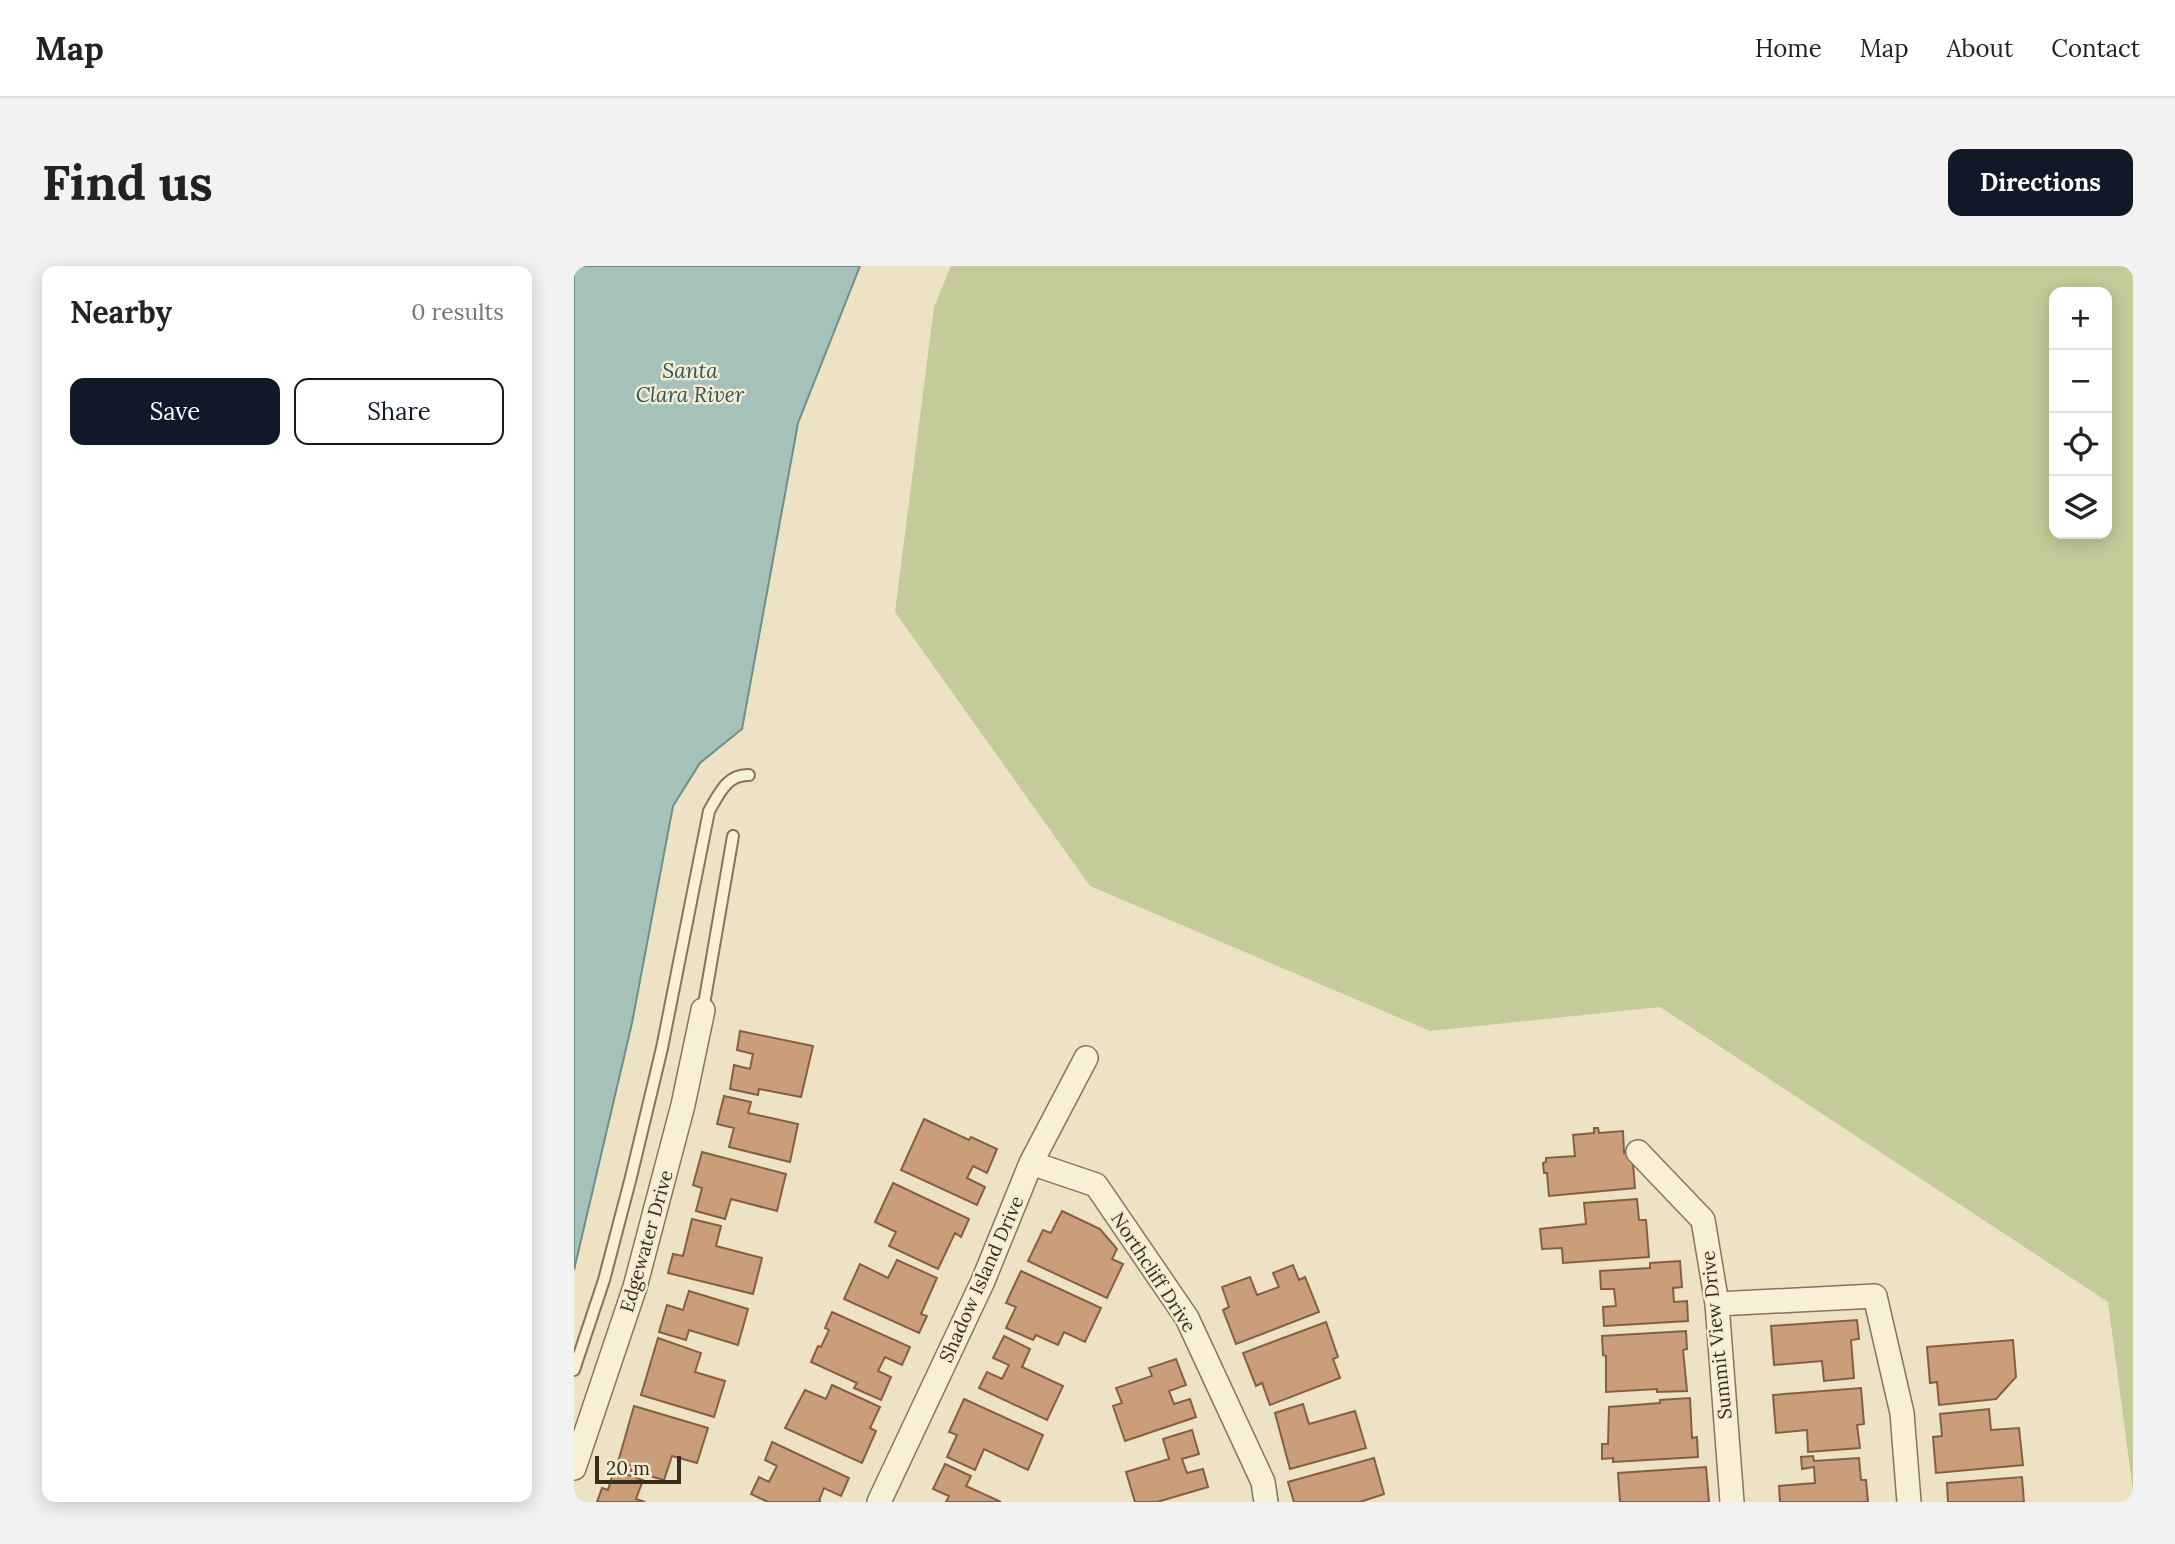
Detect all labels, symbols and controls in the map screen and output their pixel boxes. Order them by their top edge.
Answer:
text: Map [35,27,104,69]
text: Home [1755,33,1822,64]
text: Map [1860,33,1909,64]
text: About [1947,33,2013,64]
text: Contact [2051,33,2140,64]
button: Directions [1948,149,2133,216]
text: Find us [42,151,213,213]
map controls [2049,287,2112,539]
button: + [2049,287,2112,350]
text: Nearby [70,293,172,331]
text: 0 results [411,297,504,326]
button: − [2049,350,2112,413]
water label: Santa Clara River [636,357,745,408]
button: Save [70,378,280,445]
button: Share [294,378,504,445]
button: locate [2049,413,2112,476]
button: layers [2049,476,2112,539]
street label: Edgewater Drive [614,1167,678,1315]
street label: Shadow Island Drive [933,1192,1029,1366]
street label: Northcliff Drive [1106,1207,1202,1337]
street label: Summit View Drive [1695,1250,1737,1420]
scale bar [595,1453,681,1485]
text: 20 m [606,1456,650,1480]

